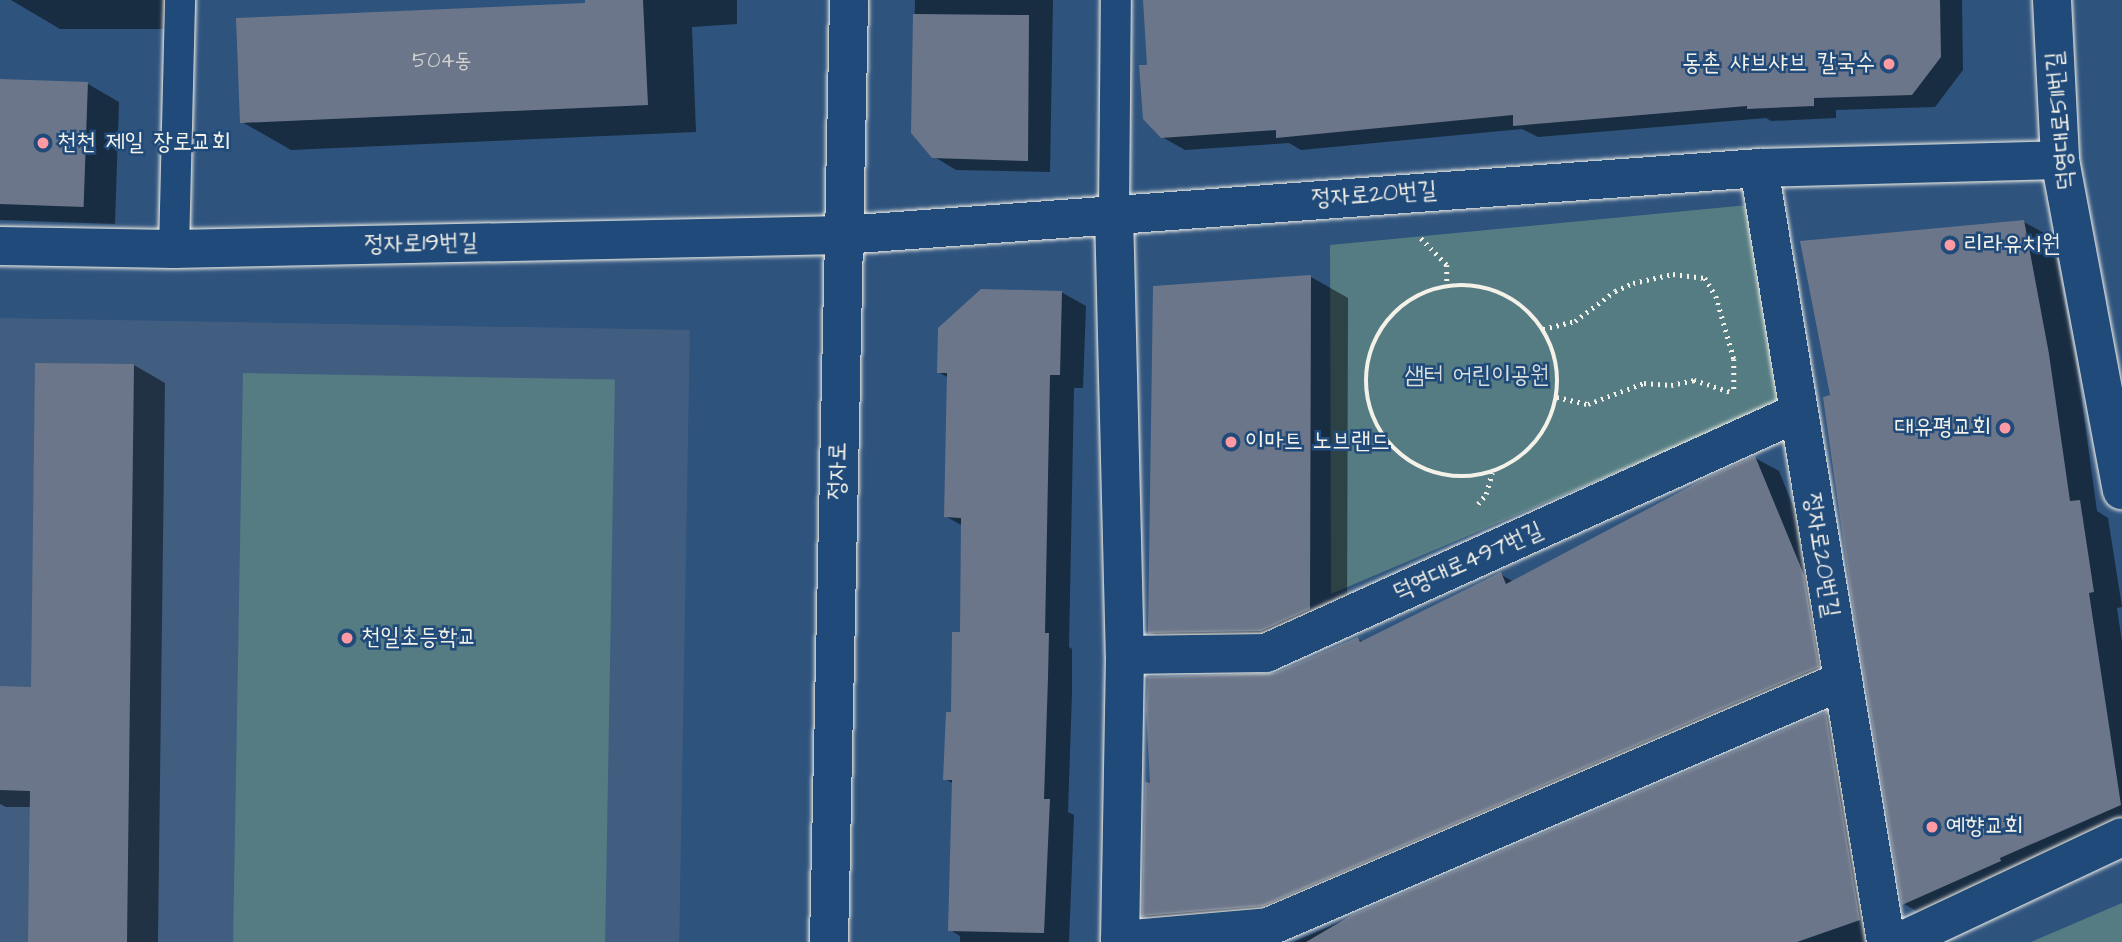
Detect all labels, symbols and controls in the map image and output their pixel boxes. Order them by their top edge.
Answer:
house number: 504동 [412,48,472,74]
place label: 동촌 샤브샤브 칼국수 [1682,50,1875,78]
street label: 덕영대로511번길 [2041,51,2081,191]
marker: 동촌 샤브샤브 칼국수 [1881,56,1897,72]
place label: 천천 제일 장로교회 [57,129,231,157]
marker: 천천 제일 장로교회 [35,135,51,151]
street label: 정자로20번길 [1310,176,1438,214]
street label: 정자로19번길 [364,229,478,259]
place label: 리라유치원 [1964,231,2061,259]
marker: 리라유치원 [1942,237,1958,253]
park label: 샘터 어린이공원 [1405,362,1549,390]
place label: 대유평교회 [1894,414,1991,442]
marker: 대유평교회 [1997,420,2013,436]
place label: 이마트 노브랜드 [1245,428,1390,456]
marker: 이마트 노브랜드 [1223,434,1239,450]
street label: 정자로 [823,442,853,500]
street label: 정자로20번길 [1797,491,1845,619]
street label: 덕영대로497번길 [1389,516,1547,608]
place label: 천일초등학교 [361,624,477,652]
marker: 천일초등학교 [339,630,355,646]
place label: 예향교회 [1946,813,2023,841]
marker: 예향교회 [1924,819,1940,835]

